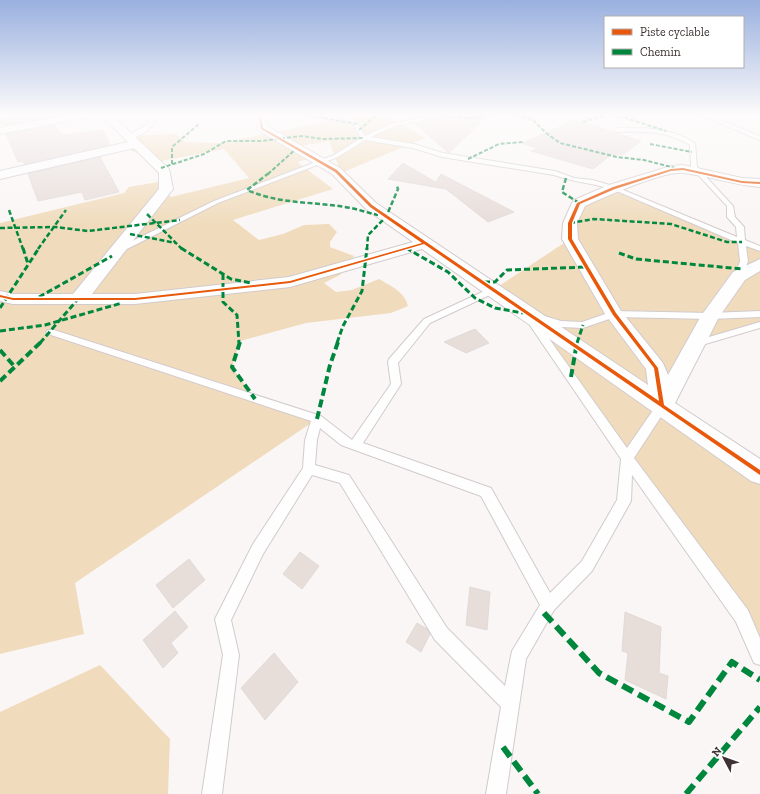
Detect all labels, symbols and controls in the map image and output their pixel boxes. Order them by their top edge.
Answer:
legend [604,16,744,68]
text: Piste cyclable [640,25,710,39]
text: Chemin [640,45,681,59]
north arrow [704,738,744,778]
text: N [709,744,725,759]

